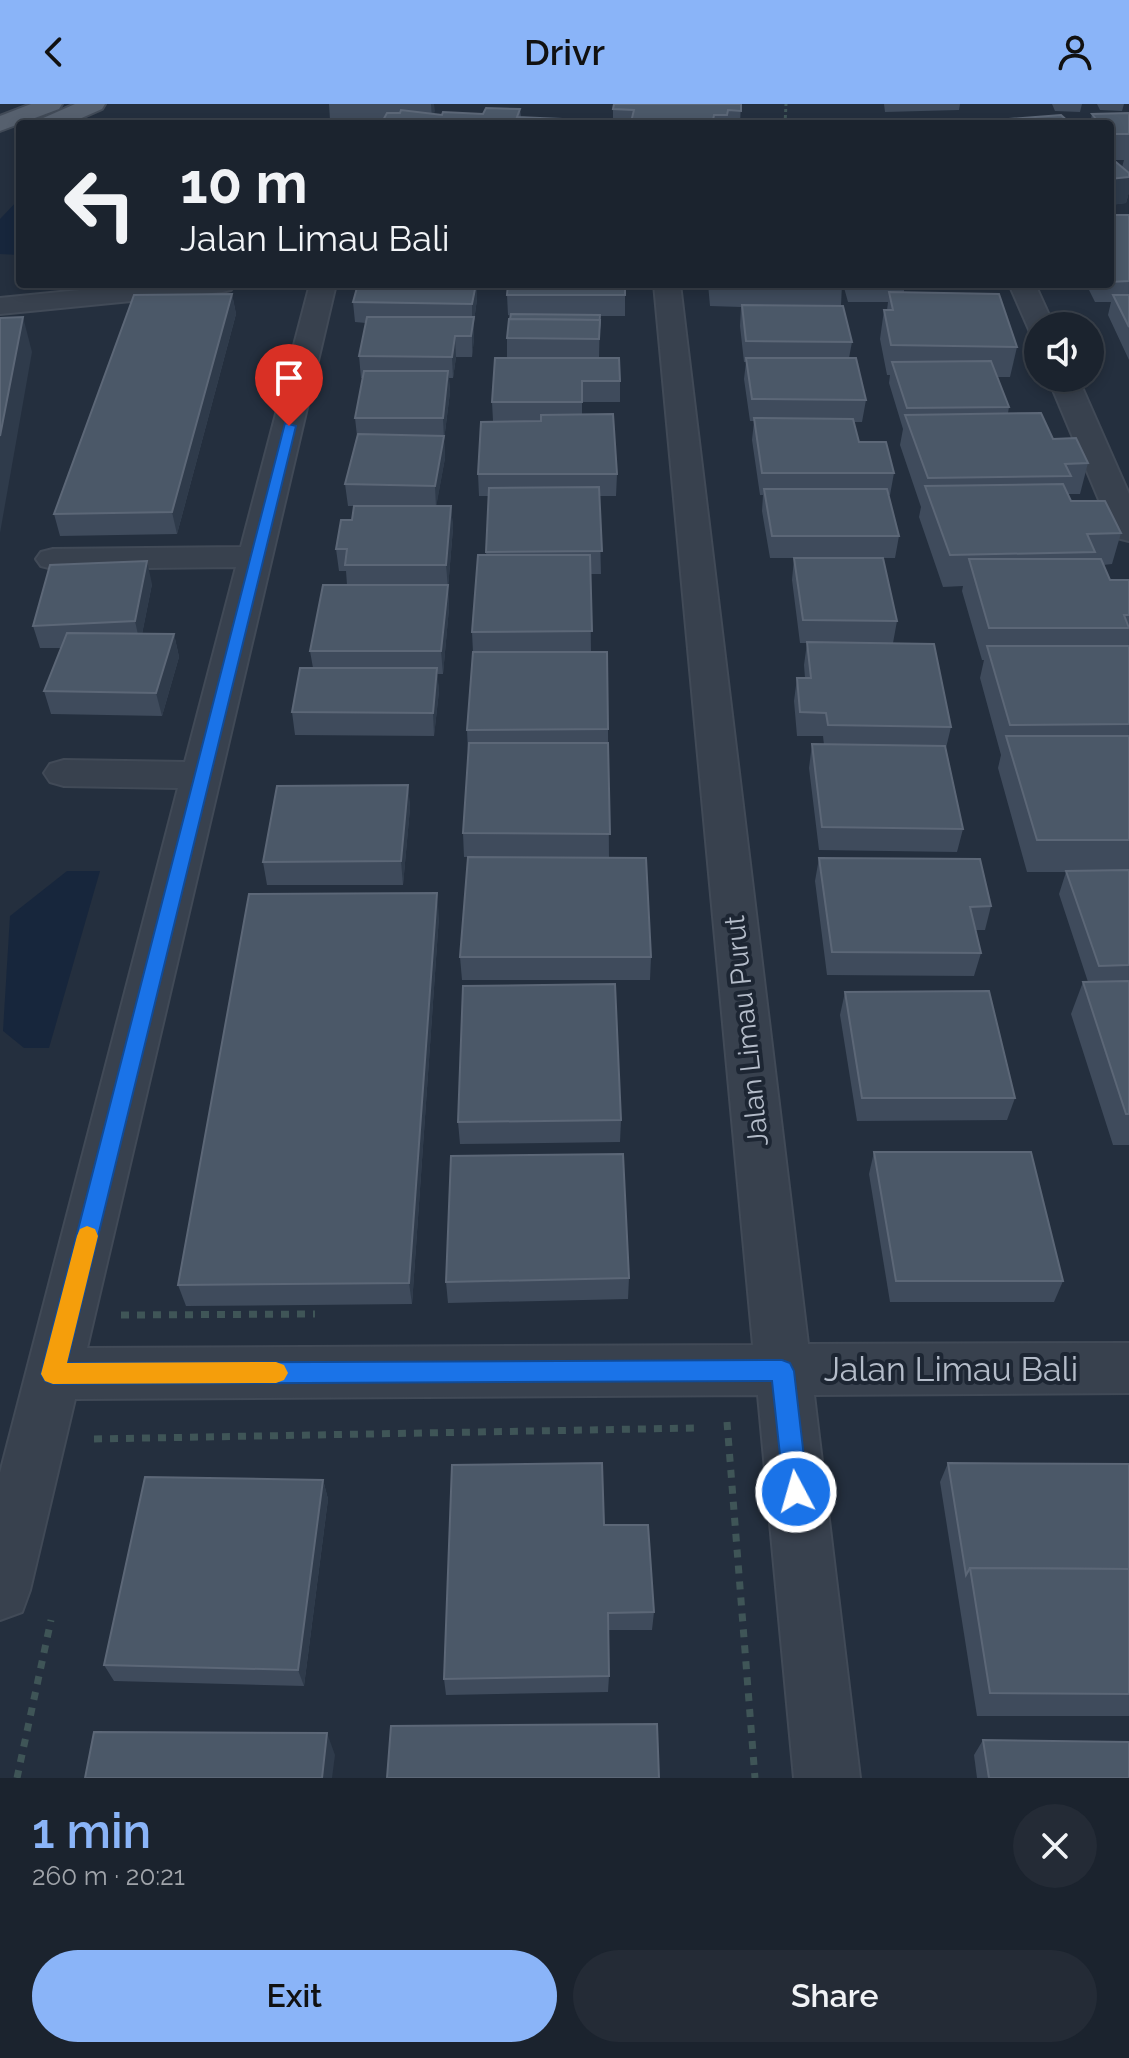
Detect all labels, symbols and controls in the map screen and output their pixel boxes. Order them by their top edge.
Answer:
icon: back [32,30,76,74]
icon: person [1053,30,1097,74]
text: Drivr [524,31,605,73]
text: 10 m [180,150,308,216]
icon: left [48,152,152,256]
text: Jalan Limau Bali [180,217,450,259]
map controls [1024,312,1104,392]
button: sound [1024,312,1104,392]
pin [255,344,323,426]
icon: arrive [267,356,311,400]
street label: Jalan Limau Purut [718,913,775,1148]
street label: Jalan Limau Bali [824,1349,1078,1389]
position arrow [754,1450,838,1534]
text: 1 min [32,1803,151,1859]
button: close [1013,1804,1097,1888]
text: 260 m · 20:21 [32,1861,185,1891]
button: Exit [32,1950,557,2042]
button: Share [573,1950,1097,2042]

